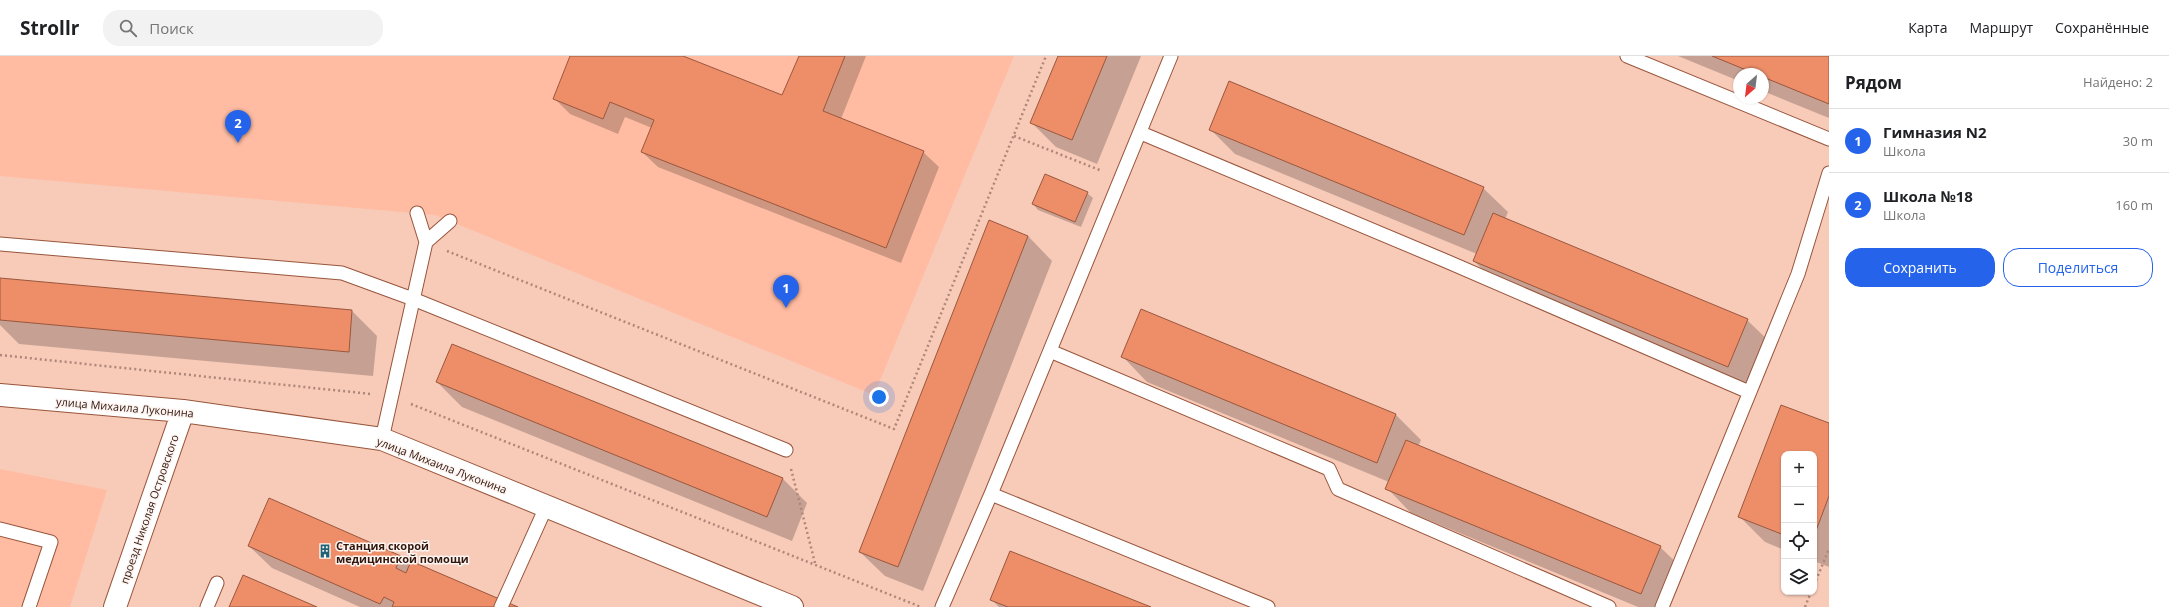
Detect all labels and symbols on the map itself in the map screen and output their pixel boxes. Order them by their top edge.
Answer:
north arrow [1733,68,1769,104]
pin: 2 [225,110,251,143]
pin: 1 [773,275,799,308]
your location [869,387,889,407]
street label: улица Михаила Луконина [55,394,195,420]
street label: проезд Николая Островского [116,432,182,586]
street label: улица Михаила Луконина [375,433,509,497]
place label: Станция скорой медицинской помощи [336,538,469,566]
building icon: Станция скорой медицинской помощи [317,543,333,559]

